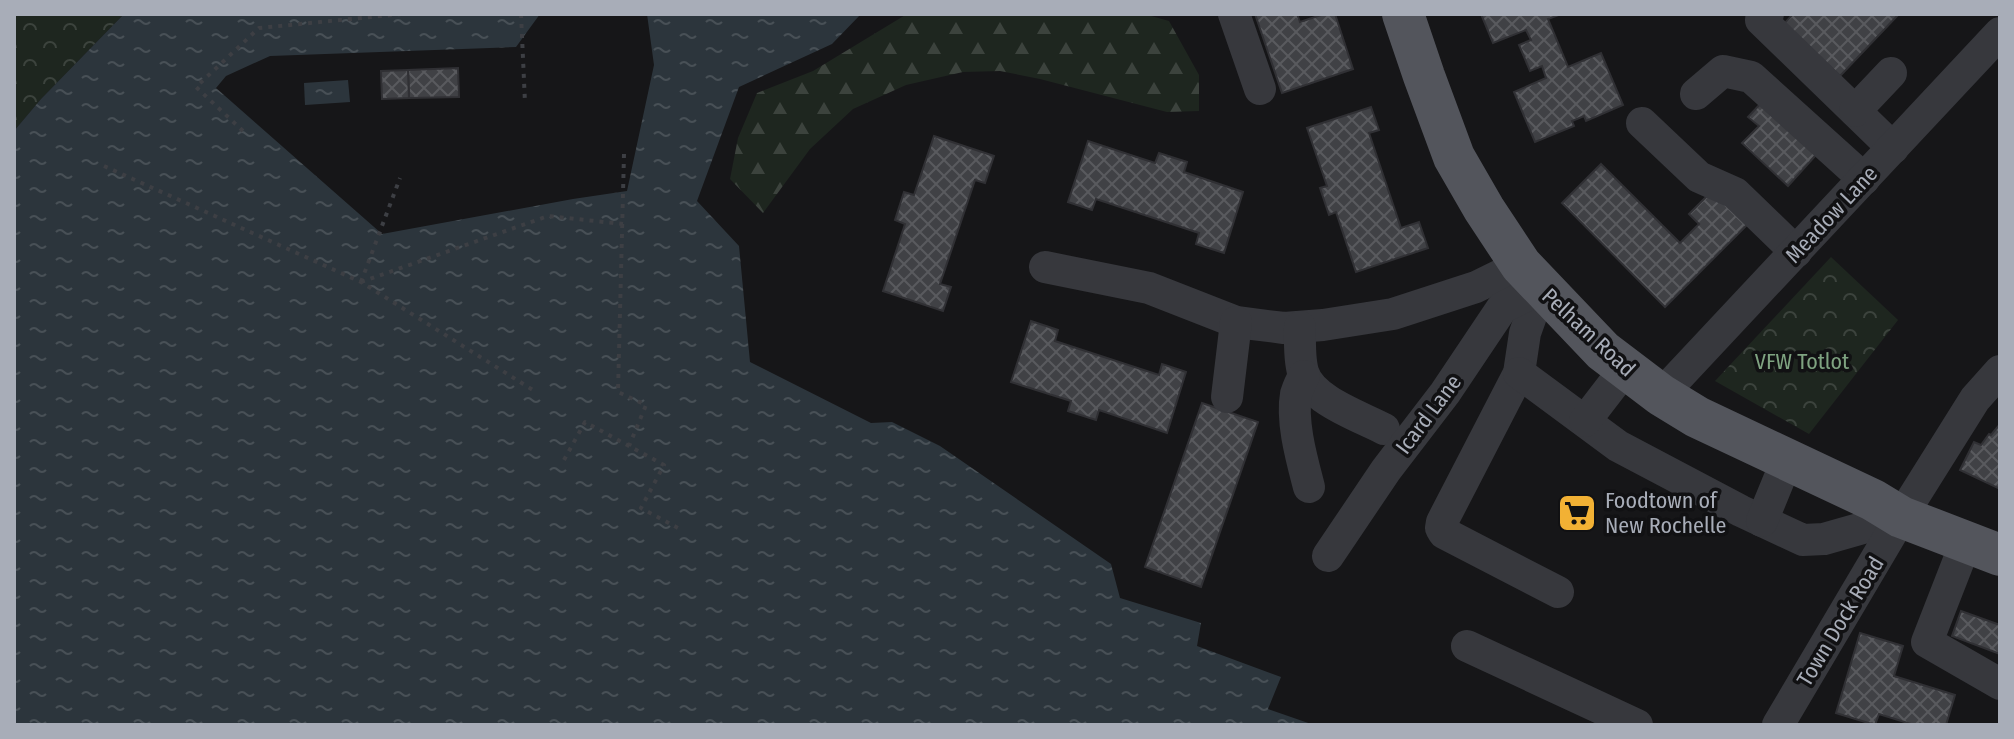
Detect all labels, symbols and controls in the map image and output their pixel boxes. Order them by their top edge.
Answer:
street label: Meadow Lane [1780,160,1883,268]
street label: Pelham Road [1536,282,1641,382]
park label: VFW Totlot [1755,348,1850,375]
street label: Icard Lane [1390,369,1467,459]
place label: Foodtown of New Rochelle [1605,487,1726,539]
supermarket icon: Foodtown of New Rochelle [1556,492,1598,534]
street label: Town Dock Road [1791,552,1890,691]

